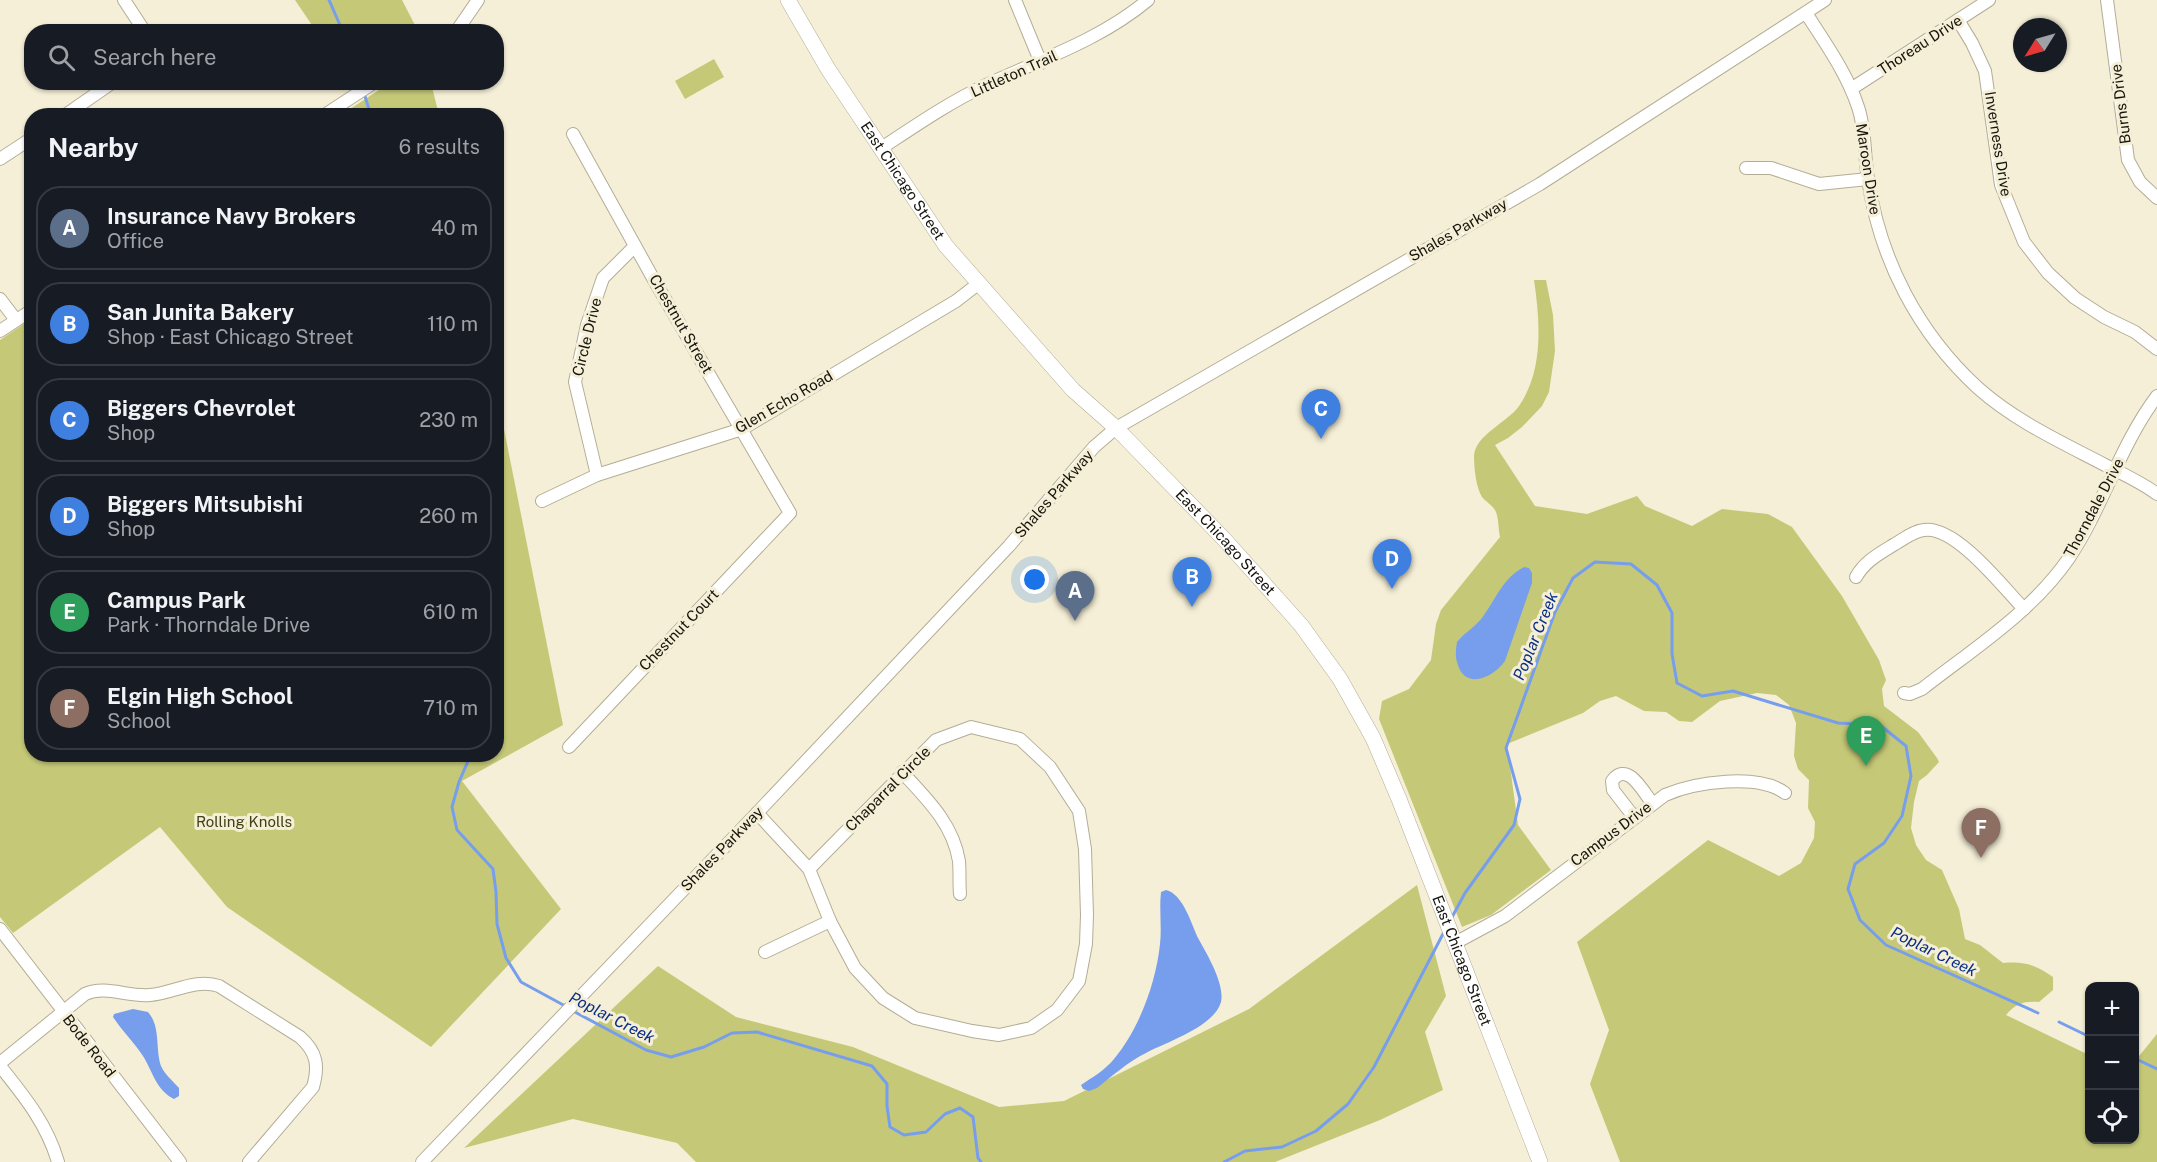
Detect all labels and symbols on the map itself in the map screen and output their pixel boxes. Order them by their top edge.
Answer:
street label: Thoreau Drive [1875,11,1965,78]
north arrow [2013,18,2067,72]
street label: Littleton Trail [968,47,1060,100]
street label: Burns Drive [2107,63,2134,145]
street label: Inverness Drive [1982,90,2015,198]
street label: East Chicago Street [857,118,948,243]
street label: Maroon Drive [1853,122,1884,216]
street label: Shales Parkway [1406,195,1510,265]
street label: Chestnut Street [646,271,717,376]
street label: Circle Drive [569,296,604,378]
street label: Glen Echo Road [732,367,835,436]
pin: C [1302,390,1340,439]
street label: Shales Parkway [1011,446,1096,541]
street label: Thorndale Drive [2060,455,2127,560]
street label: East Chicago Street [1172,485,1279,598]
pin: D [1372,540,1412,589]
pin: B [1172,558,1212,607]
your location [1020,565,1049,594]
pin: A [1056,572,1094,621]
street label: Chestnut Court [636,585,722,674]
water label: Poplar Creek [1509,589,1562,683]
pin: E [1846,716,1886,766]
street label: Chaparral Circle [842,743,934,835]
street label: Campus Drive [1567,798,1654,869]
street label: Shales Parkway [677,803,766,894]
pin: F [1962,808,2000,858]
park label: Rolling Knolls [196,813,292,830]
street label: East Chicago Street [1429,893,1495,1028]
water label: Poplar Creek [1888,922,1980,981]
water label: Poplar Creek [566,988,658,1047]
street label: Bode Road [60,1011,119,1081]

